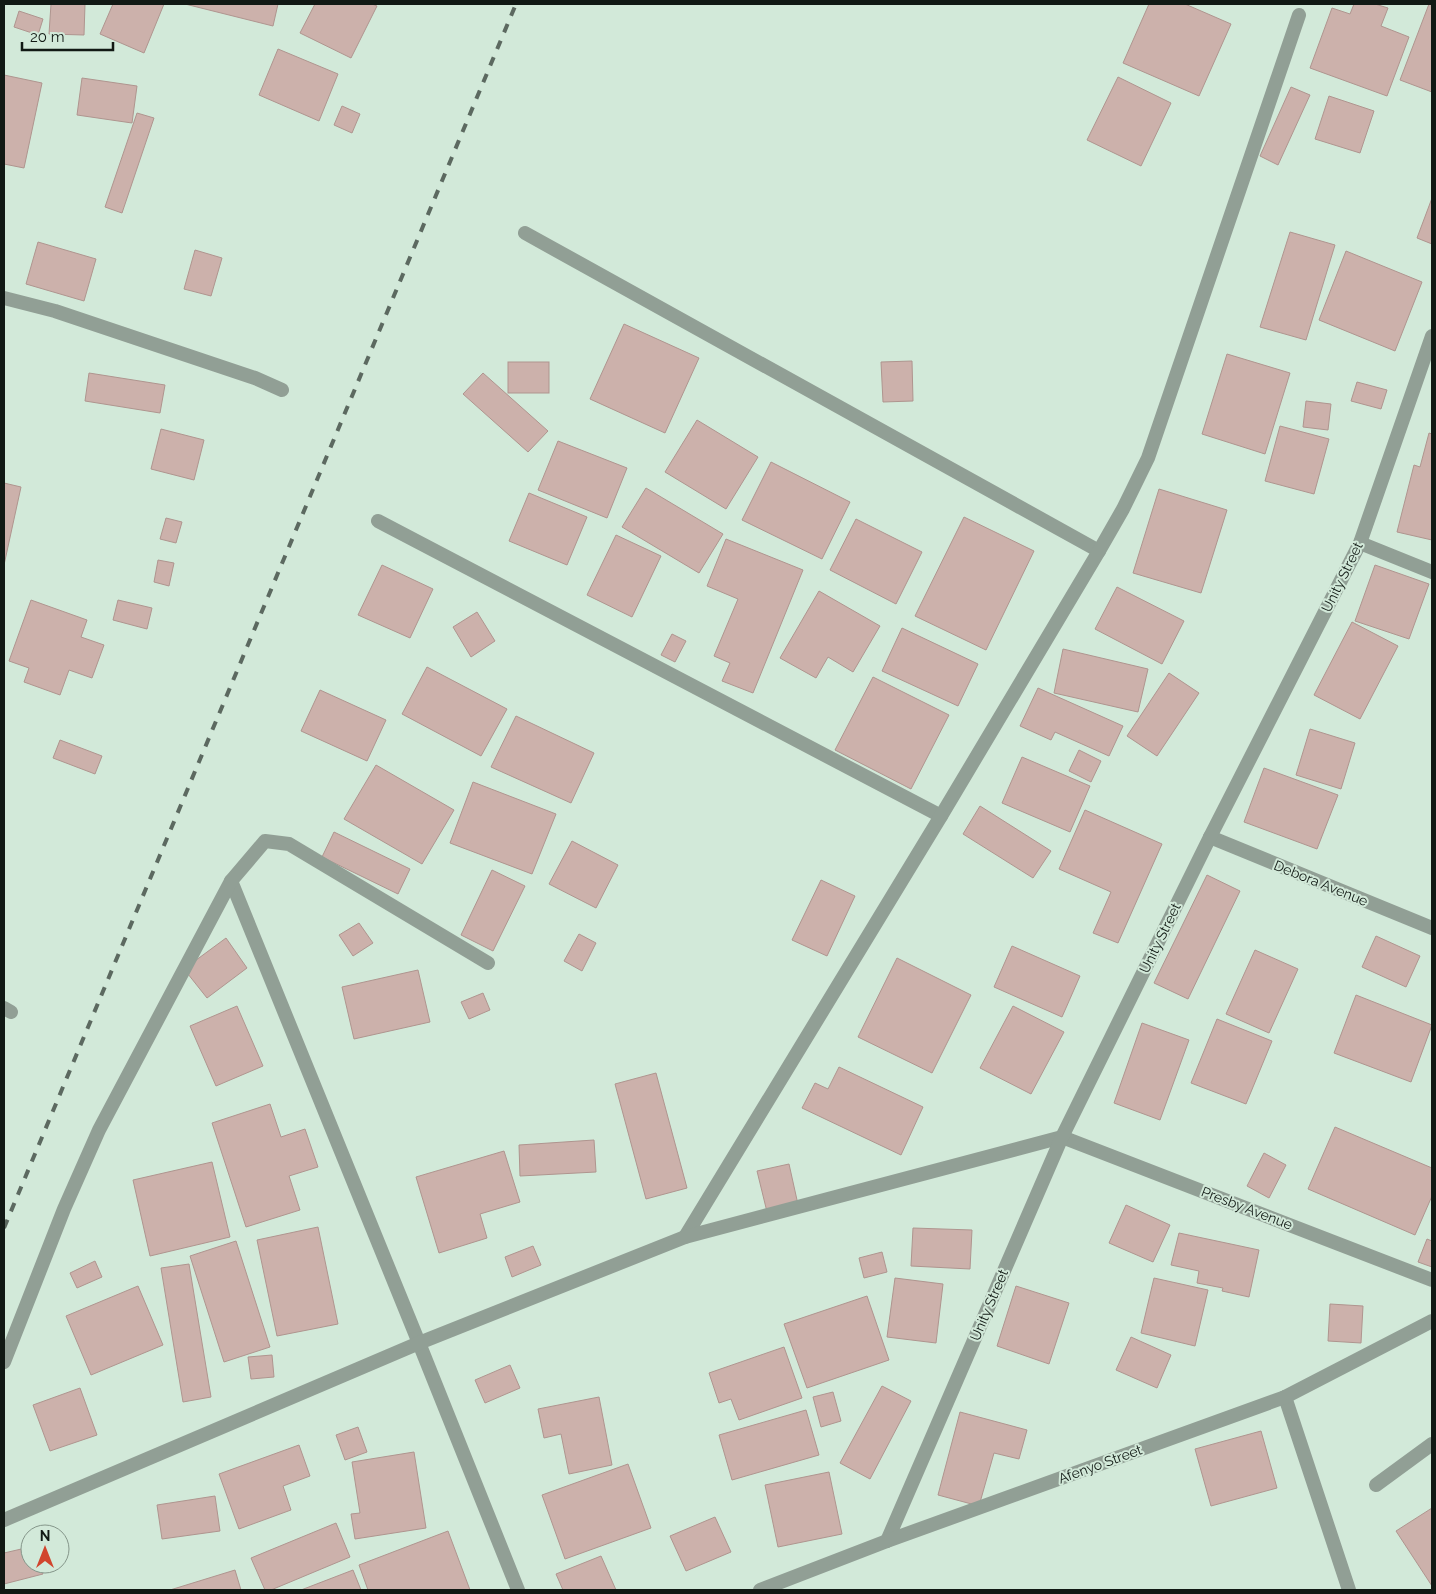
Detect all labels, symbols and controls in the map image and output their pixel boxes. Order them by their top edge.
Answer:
scale bar [22,20,114,52]
text: 20 m [30,28,65,46]
street label: Unity Street [1318,539,1366,615]
street label: Debora Avenue [1272,857,1370,909]
street label: Unity Street [1136,900,1184,976]
street label: Presby Avenue [1199,1183,1295,1233]
street label: Unity Street [967,1267,1011,1343]
street label: Afenyo Street [1056,1441,1144,1487]
north arrow [20,1524,70,1574]
text: N [40,1528,50,1544]

